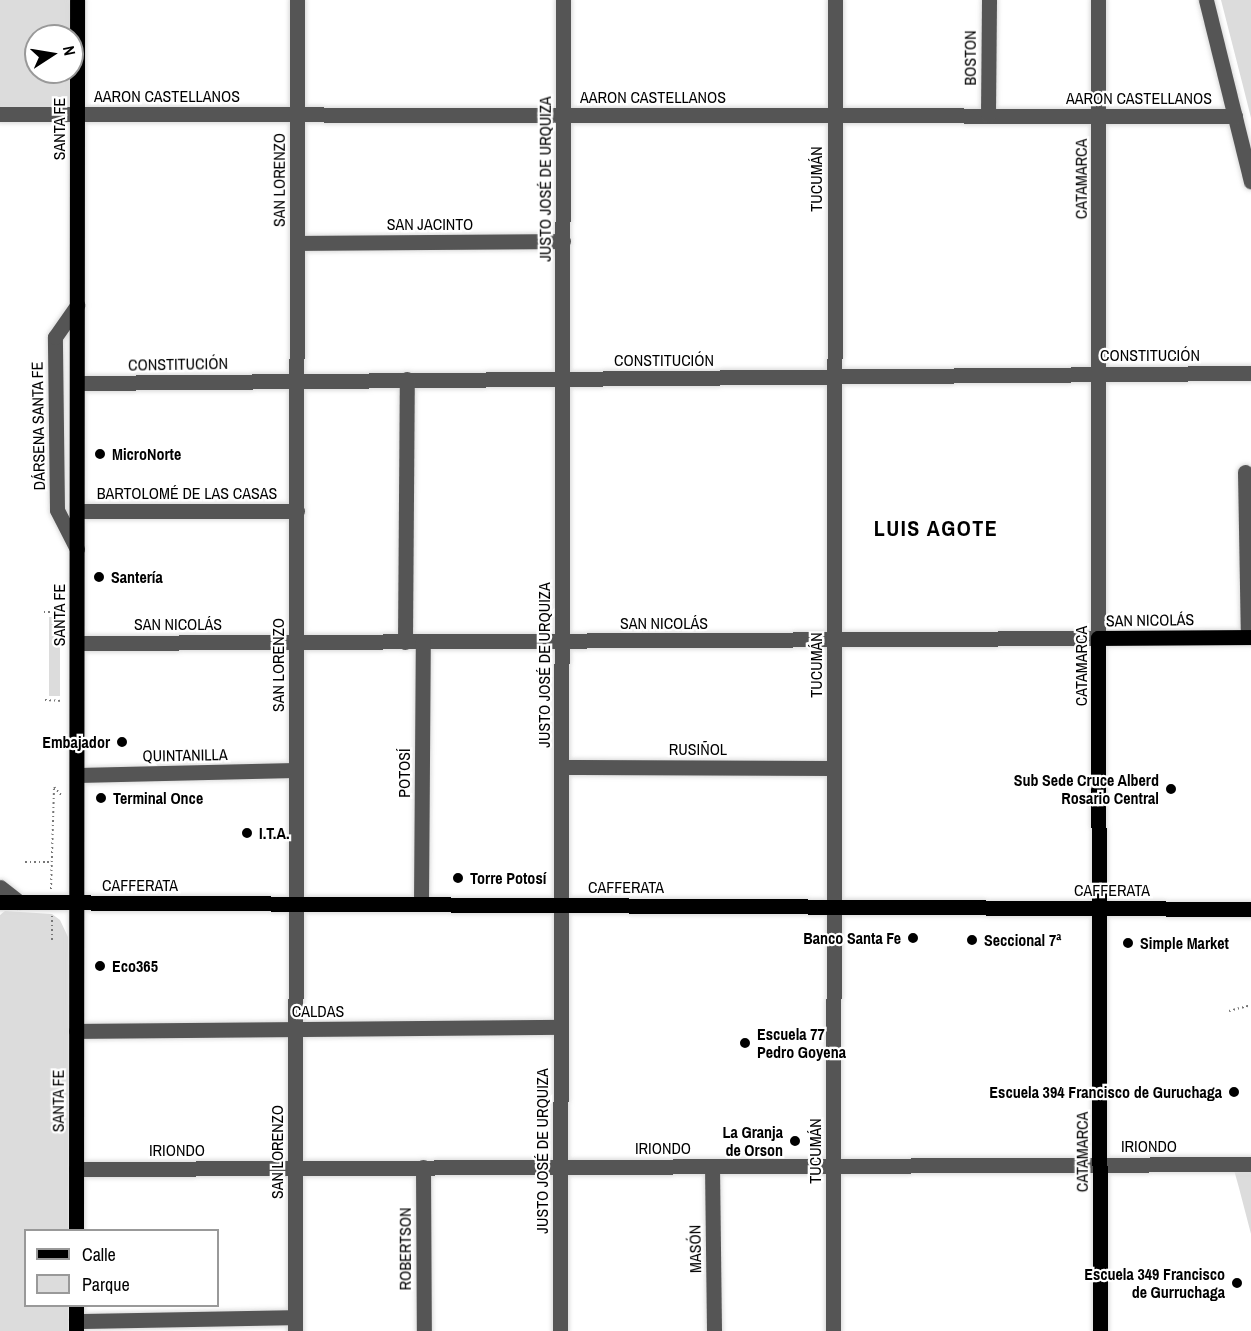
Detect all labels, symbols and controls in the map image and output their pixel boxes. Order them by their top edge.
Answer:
north arrow [24,24,84,84]
street label: BOSTON [960,30,980,86]
text: N [58,44,81,58]
street label: AARON CASTELLANOS [94,86,240,106]
street label: AARON CASTELLANOS [580,87,726,107]
street label: AARON CASTELLANOS [1066,88,1212,108]
street label: JUSTO JOSÉ DE URQUIZA [535,96,555,262]
street label: SANTA FE [49,97,69,161]
street label: SAN LORENZO [269,133,289,227]
street label: CATAMARCA [1071,139,1091,219]
street label: TUCUMÁN [806,146,826,212]
street label: SAN JACINTO [387,214,473,234]
street label: CONSTITUCIÓN [1100,345,1200,365]
street label: CONSTITUCIÓN [614,350,714,370]
street label: CONSTITUCIÓN [128,354,228,374]
street label: DÁRSENA SANTA FE [27,361,49,491]
place label: MicroNorte [112,444,181,464]
marker: MicroNorte [93,447,107,461]
street label: BARTOLOMÉ DE LAS CASAS [97,483,277,503]
district label: LUIS AGOTE [873,516,999,542]
place label: Santería [111,567,163,587]
marker: Santería [92,570,106,584]
street label: JUSTO JOSÉ DE URQUIZA [534,582,554,748]
street label: SANTA FE [49,583,69,647]
street label: SAN NICOLÁS [1106,610,1194,630]
street label: SAN NICOLÁS [620,613,708,633]
street label: SAN NICOLÁS [134,614,222,634]
street label: SAN LORENZO [268,618,288,712]
street label: CATAMARCA [1071,626,1091,706]
street label: TUCUMÁN [806,632,826,698]
place label: Embajador [42,732,110,752]
marker: Embajador [115,735,129,749]
street label: RUSIÑOL [669,739,727,759]
street label: QUINTANILLA [142,745,228,765]
street label: POTOSÍ [394,748,414,798]
place label: Sub Sede Cruce Alberd Rosario Central [1013,770,1159,808]
marker: Sub Sede Cruce Alberd Rosario Central [1164,782,1178,796]
place label: Terminal Once [113,788,203,808]
marker: Terminal Once [94,791,108,805]
place label: I.T.A. [259,823,290,843]
marker: I.T.A. [240,826,254,840]
place label: Torre Potosí [470,868,546,888]
marker: Torre Potosí [451,871,465,885]
street label: CAFFERATA [102,875,178,895]
street label: CAFFERATA [588,877,664,897]
street label: CAFFERATA [1074,880,1150,900]
place label: Banco Santa Fe [803,928,901,948]
place label: Seccional 7ª [984,930,1061,950]
marker: Banco Santa Fe [906,931,920,945]
marker: Seccional 7ª [965,933,979,947]
place label: Simple Market [1140,933,1229,953]
marker: Simple Market [1121,936,1135,950]
place label: Eco365 [112,956,158,976]
marker: Eco365 [93,959,107,973]
street label: CALDAS [292,1001,344,1021]
place label: Escuela 77 Pedro Goyena [757,1024,846,1062]
marker: Escuela 77 Pedro Goyena [738,1036,752,1050]
street label: JUSTO JOSÉ DE URQUIZA [532,1068,552,1234]
street label: SANTA FE [48,1069,68,1133]
place label: Escuela 394 Francisco de Guruchaga [989,1082,1222,1102]
marker: Escuela 394 Francisco de Guruchaga [1227,1085,1241,1099]
street label: SAN LORENZO [267,1105,287,1199]
street label: CATAMARCA [1072,1112,1092,1192]
street label: TUCUMÁN [805,1118,825,1184]
place label: La Granja de Orson [722,1122,783,1160]
marker: La Granja de Orson [788,1134,802,1148]
street label: IRIONDO [1121,1136,1177,1156]
street label: IRIONDO [635,1138,691,1158]
street label: IRIONDO [149,1140,205,1160]
street label: ROBERTSON [395,1208,415,1290]
street label: MASÓN [685,1225,705,1273]
legend [24,1229,219,1307]
text: Calle [82,1242,116,1267]
place label: Escuela 349 Francisco de Gurruchaga [1084,1264,1225,1302]
text: Parque [82,1272,130,1297]
marker: Escuela 349 Francisco de Gurruchaga [1230,1276,1244,1290]

